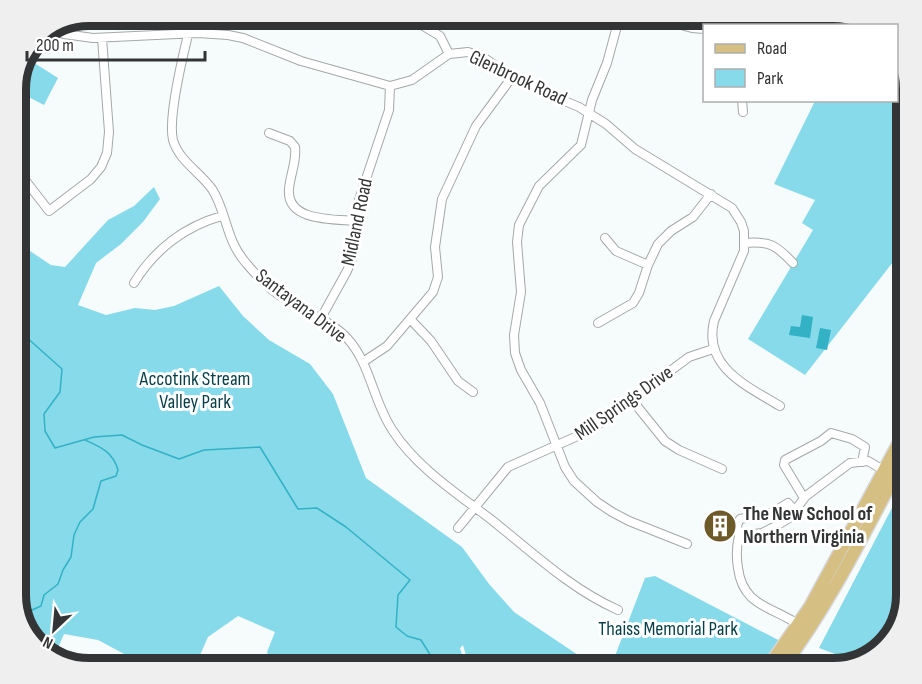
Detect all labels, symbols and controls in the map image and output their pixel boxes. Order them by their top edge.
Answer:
scale bar [27,24,206,62]
legend [703,24,898,102]
text: 200 m [36,35,74,56]
text: Road [757,38,787,59]
street label: Glenbrook Road [465,45,571,111]
text: Park [757,68,783,89]
street label: Midland Road [336,176,378,268]
street label: Santayana Drive [251,264,351,348]
street label: Mill Springs Drive [570,360,678,446]
park label: Accotink Stream Valley Park [139,367,250,414]
place label: The New School of Northern Virginia [743,502,873,549]
building icon: The New School of Northern Virginia [702,508,738,544]
north arrow [24,600,84,660]
park label: Thaiss Memorial Park [598,617,738,641]
text: N [40,632,56,653]

